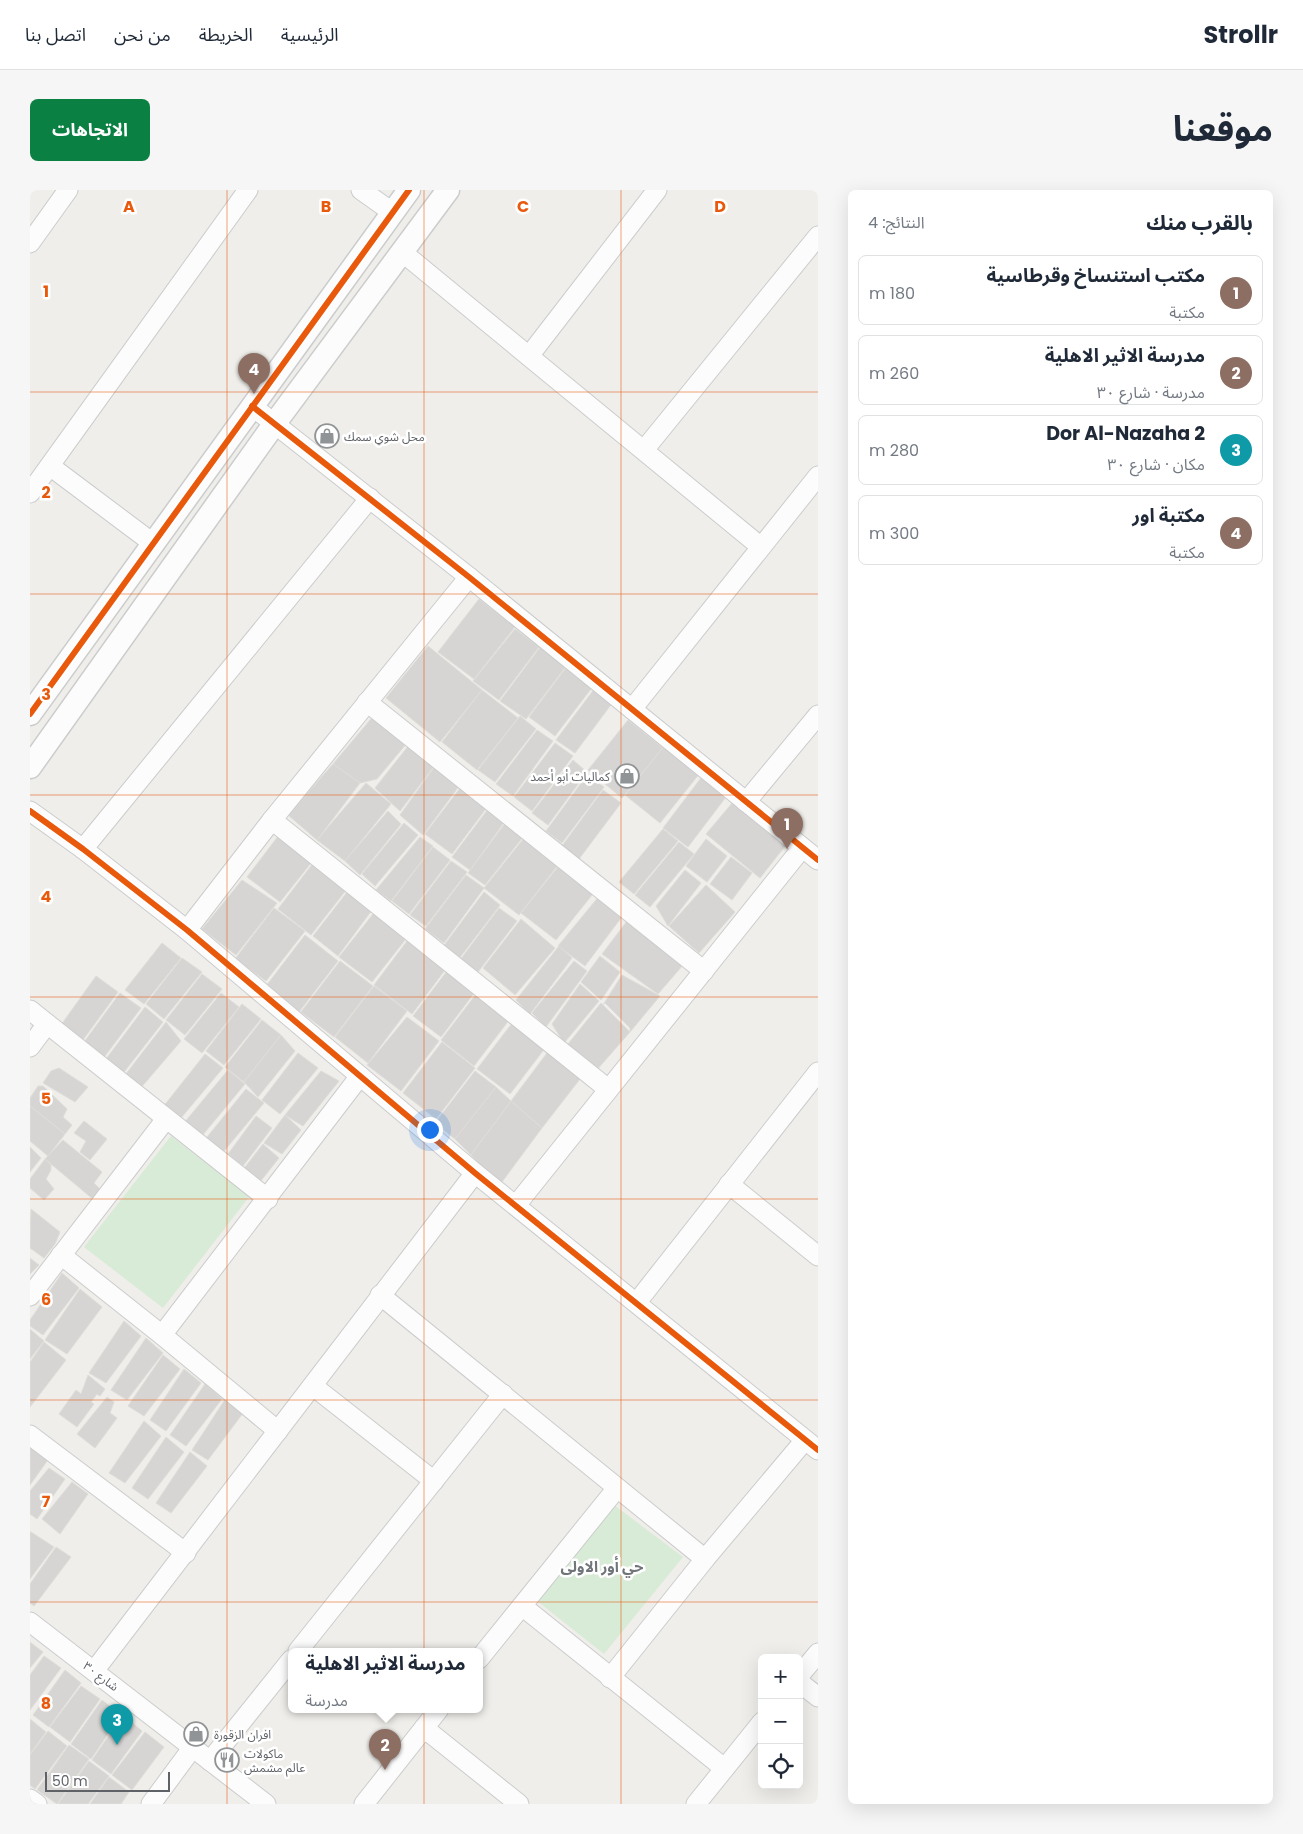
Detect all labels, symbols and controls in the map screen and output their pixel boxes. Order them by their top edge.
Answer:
text: Strollr [1204,18,1278,51]
text: اتصل بنا [25,22,86,47]
text: من نحن [114,22,171,47]
text: الخريطة [199,22,253,47]
text: الرئيسية [281,22,339,47]
button: الاتجاهات [30,99,150,161]
text: موقعنا [1173,104,1273,153]
text: A [123,195,135,218]
text: B [321,195,331,218]
text: C [517,195,529,218]
text: D [714,195,726,218]
text: بالقرب منك [1146,208,1253,237]
text: النتائج: 4 [868,211,925,234]
text: مكتب استنساخ وقرطاسية [987,262,1205,289]
text: 1 [43,280,49,303]
text: 180 m [869,282,915,305]
text: 1 [1233,282,1239,305]
text: مكتبة [1169,301,1205,324]
text: مدرسة الاثير الاهلية [1045,342,1205,369]
pin: 4 [238,353,270,394]
text: 260 m [869,362,919,385]
text: 2 [1231,362,1241,385]
text: مدرسة · شارع ٣٠ [1097,381,1205,404]
text: Dor Al-Nazaha 2 [1046,420,1205,447]
shop icon: محل شوي سمك [314,423,340,449]
place label: محل شوي سمك [344,428,425,446]
text: 280 m [869,439,919,462]
text: 3 [1231,439,1241,462]
text: مكان · شارع ٣٠ [1107,453,1205,476]
text: 2 [41,481,51,504]
text: مكتبة اور [1132,502,1205,529]
text: 300 m [869,522,919,545]
text: 4 [1231,522,1241,545]
text: مكتبة [1169,541,1205,564]
text: 3 [41,683,51,706]
shop icon: كماليات أبو أحمد [614,763,640,789]
place label: كماليات أبو أحمد [530,768,611,785]
pin: 1 [771,808,803,849]
text: 4 [41,885,52,908]
text: 5 [41,1087,51,1110]
your location [417,1117,443,1143]
text: 6 [41,1288,51,1311]
text: 7 [42,1490,51,1513]
district label: حي أور الاولى [561,1556,644,1578]
popup [288,1648,483,1713]
text: مدرسة الاثير الاهلية [305,1650,466,1677]
map controls [758,1654,803,1789]
button: + [758,1654,803,1699]
street label: شارع ٣٠ [79,1657,122,1696]
text: مدرسة [305,1689,348,1712]
text: 8 [41,1692,51,1715]
button: − [758,1699,803,1744]
pin: 3 [101,1704,133,1745]
shop icon: افران الزقورة [183,1721,209,1747]
place label: افران الزقورة [214,1726,271,1743]
pin: 2 [369,1729,401,1770]
button: locate [758,1744,803,1789]
place label: ماكولات عالم مشمش [244,1745,305,1777]
restaurant icon: ماكولات عالم مشمش [214,1747,240,1773]
scale bar [45,1769,170,1792]
text: 50 m [52,1771,88,1791]

